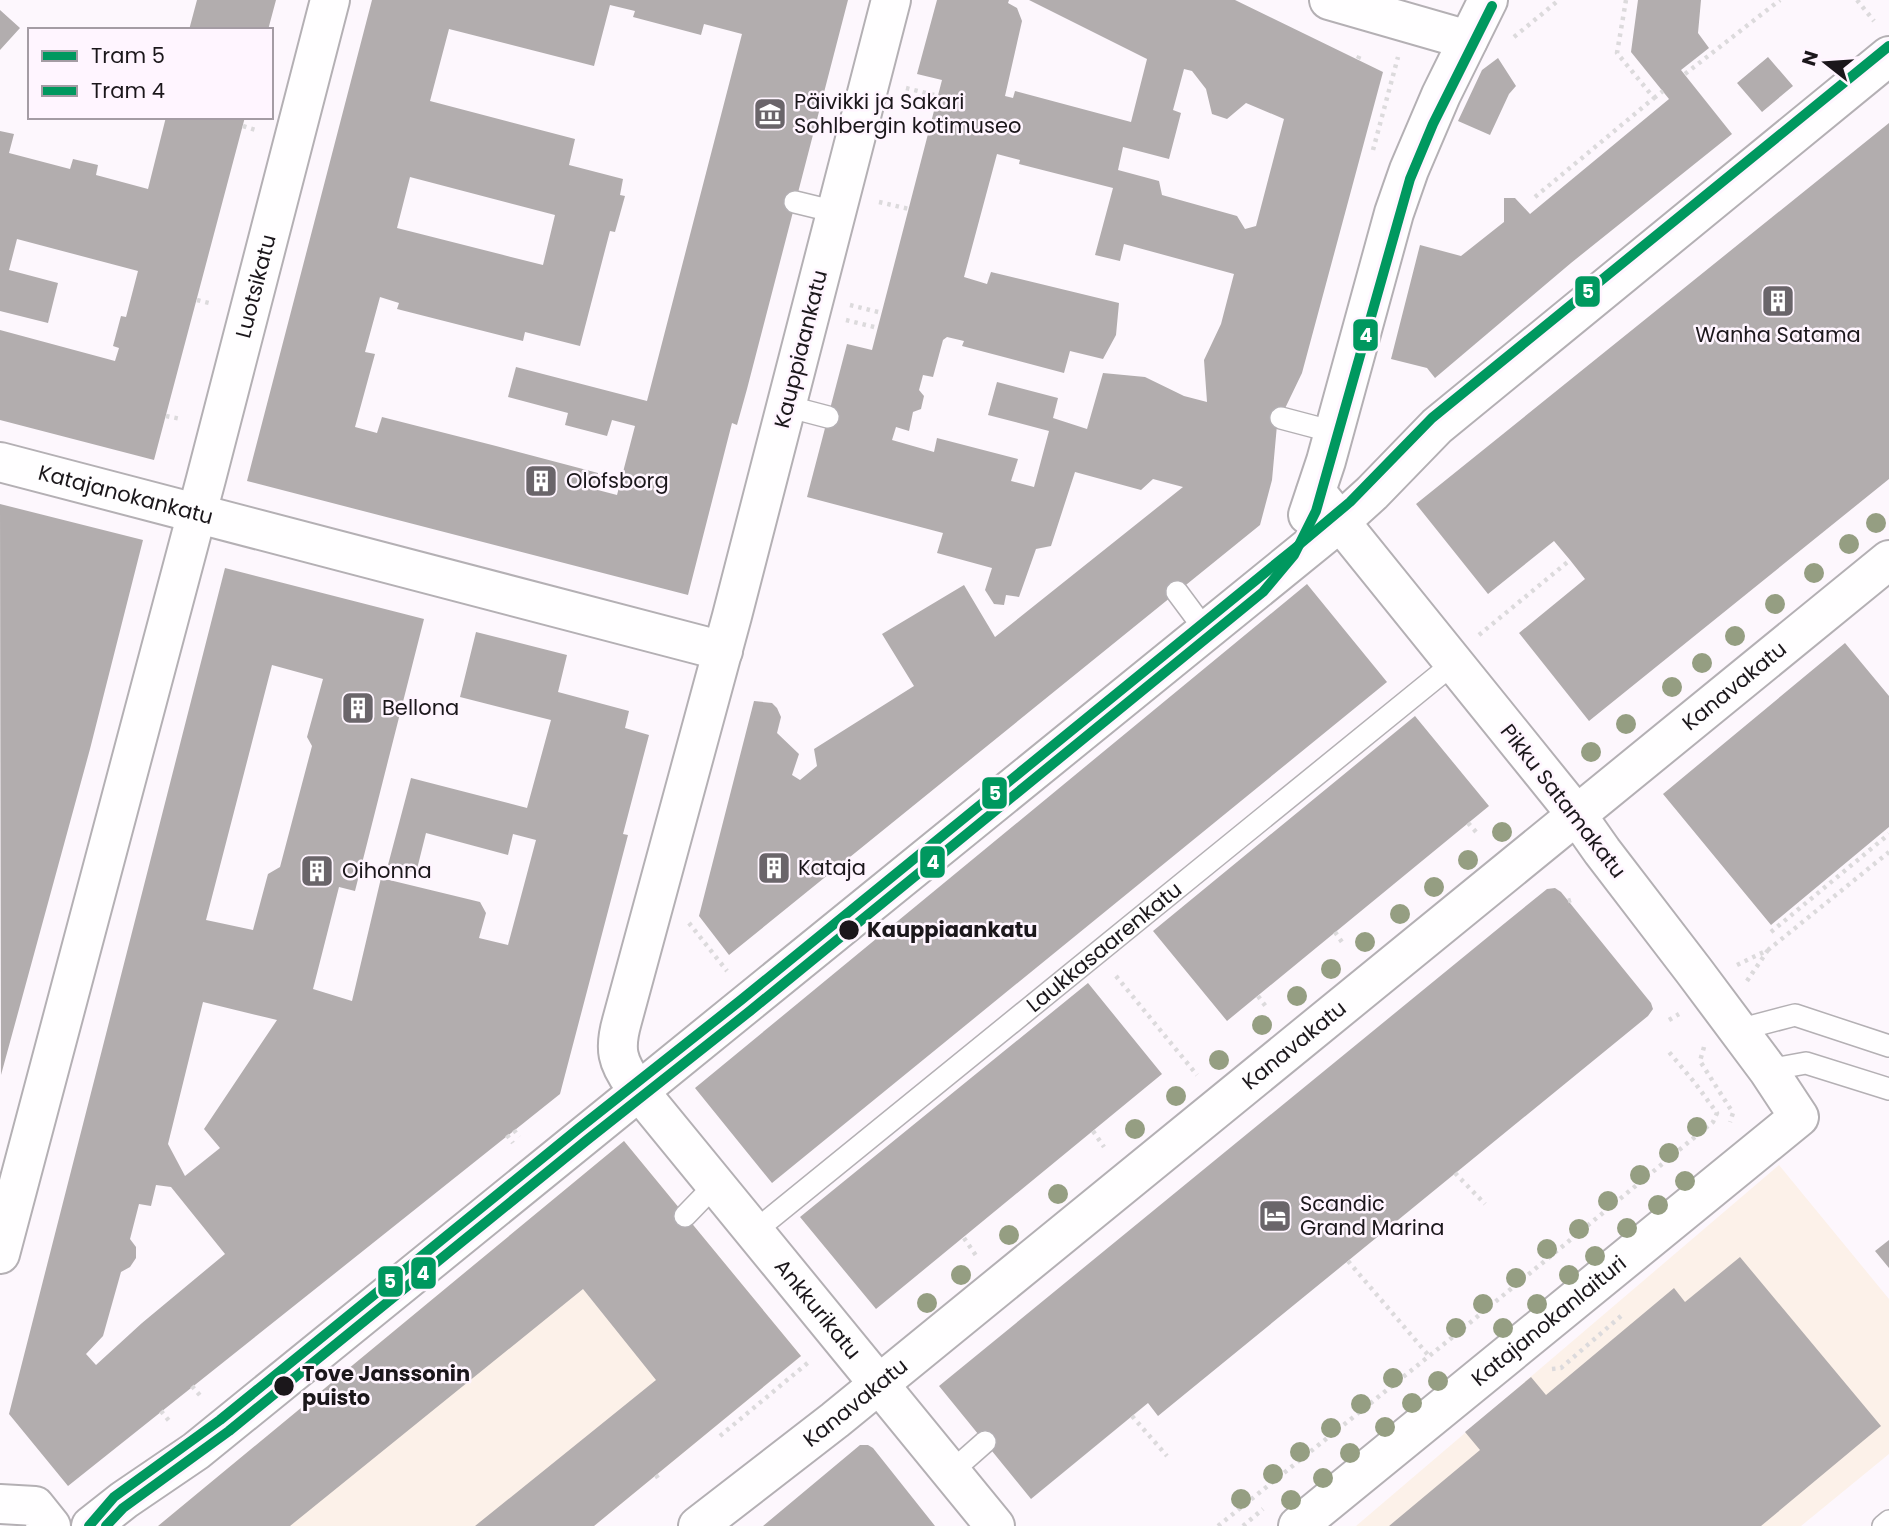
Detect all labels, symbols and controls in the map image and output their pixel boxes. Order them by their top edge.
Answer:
legend [28,28,273,119]
north arrow [1791,28,1861,98]
text: Tram 5 [91,41,165,70]
text: N [1795,47,1825,69]
text: Tram 4 [91,76,165,105]
place label: Päivikki ja Sakari Sohlbergin kotimuseo [794,87,1021,140]
museum icon: Päivikki ja Sakari Sohlbergin kotimuseo [751,95,789,133]
street label: Luotsikatu [228,231,283,341]
street label: Kauppiaankatu [767,267,834,431]
line badge: 5 [1574,275,1601,308]
text: 5 [1582,278,1594,305]
building icon: Wanha Satama [1759,282,1797,320]
line badge: 4 [1352,318,1379,352]
place label: Wanha Satama [1695,320,1861,349]
text: 4 [1360,322,1373,349]
street label: Katajanokankatu [35,458,216,531]
building icon: Olofsborg [522,462,560,500]
place label: Olofsborg [566,466,669,495]
street label: Kanavakatu [1676,635,1792,737]
building icon: Bellona [339,689,377,727]
place label: Bellona [382,693,459,722]
street label: Pikku Satamakatu [1494,718,1633,884]
line badge: 5 [981,776,1008,810]
text: 5 [989,780,1001,807]
line badge: 4 [919,845,946,879]
building icon: Kataja [755,849,793,887]
text: 4 [927,849,940,876]
building icon: Oihonna [298,852,336,890]
place label: Kataja [798,853,866,882]
place label: Oihonna [342,856,432,885]
street label: Laukkasaarenkatu [1020,875,1188,1019]
place label: Kauppiaankatu [867,915,1037,944]
marker: Kauppiaankatu [837,918,861,942]
street label: Kanavakatu [1236,994,1352,1096]
place label: Scandic Grand Marina [1300,1189,1445,1242]
hotel icon: Scandic Grand Marina [1256,1197,1294,1235]
street label: Katajanokanlaituri [1465,1249,1632,1393]
street label: Ankkurikatu [768,1253,868,1365]
line badge: 4 [410,1256,437,1290]
text: 4 [417,1260,430,1287]
line badge: 5 [377,1265,404,1298]
text: 5 [384,1268,396,1295]
street label: Kanavakatu [797,1351,914,1453]
place label: Tove Janssonin puisto [302,1359,470,1412]
marker: Tove Janssonin puisto [272,1374,296,1398]

